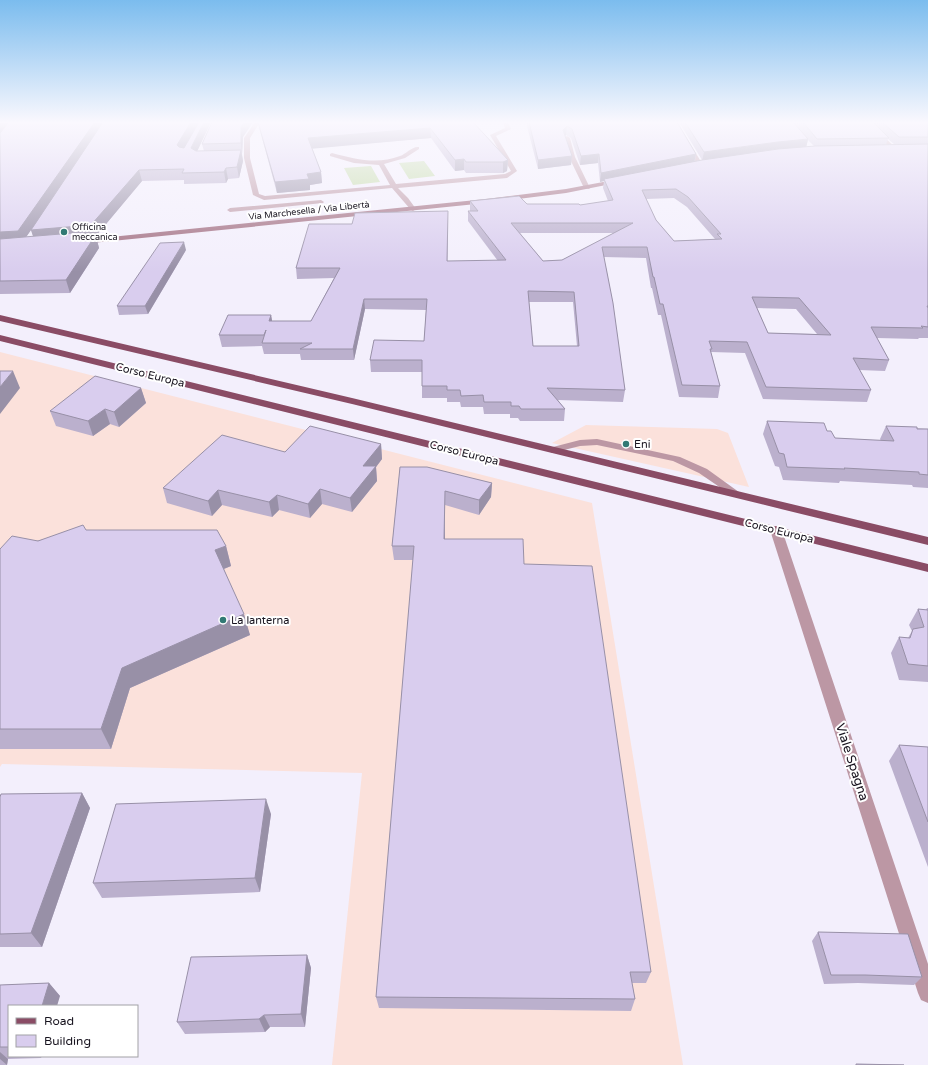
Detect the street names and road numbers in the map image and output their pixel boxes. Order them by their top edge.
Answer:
street label: Via Marchesella / Via Libertà [248,199,370,223]
street label: Corso Europa [114,360,186,390]
street label: Corso Europa [428,438,500,468]
street label: Corso Europa [743,516,815,546]
street label: Viale Spagna [832,721,872,803]

